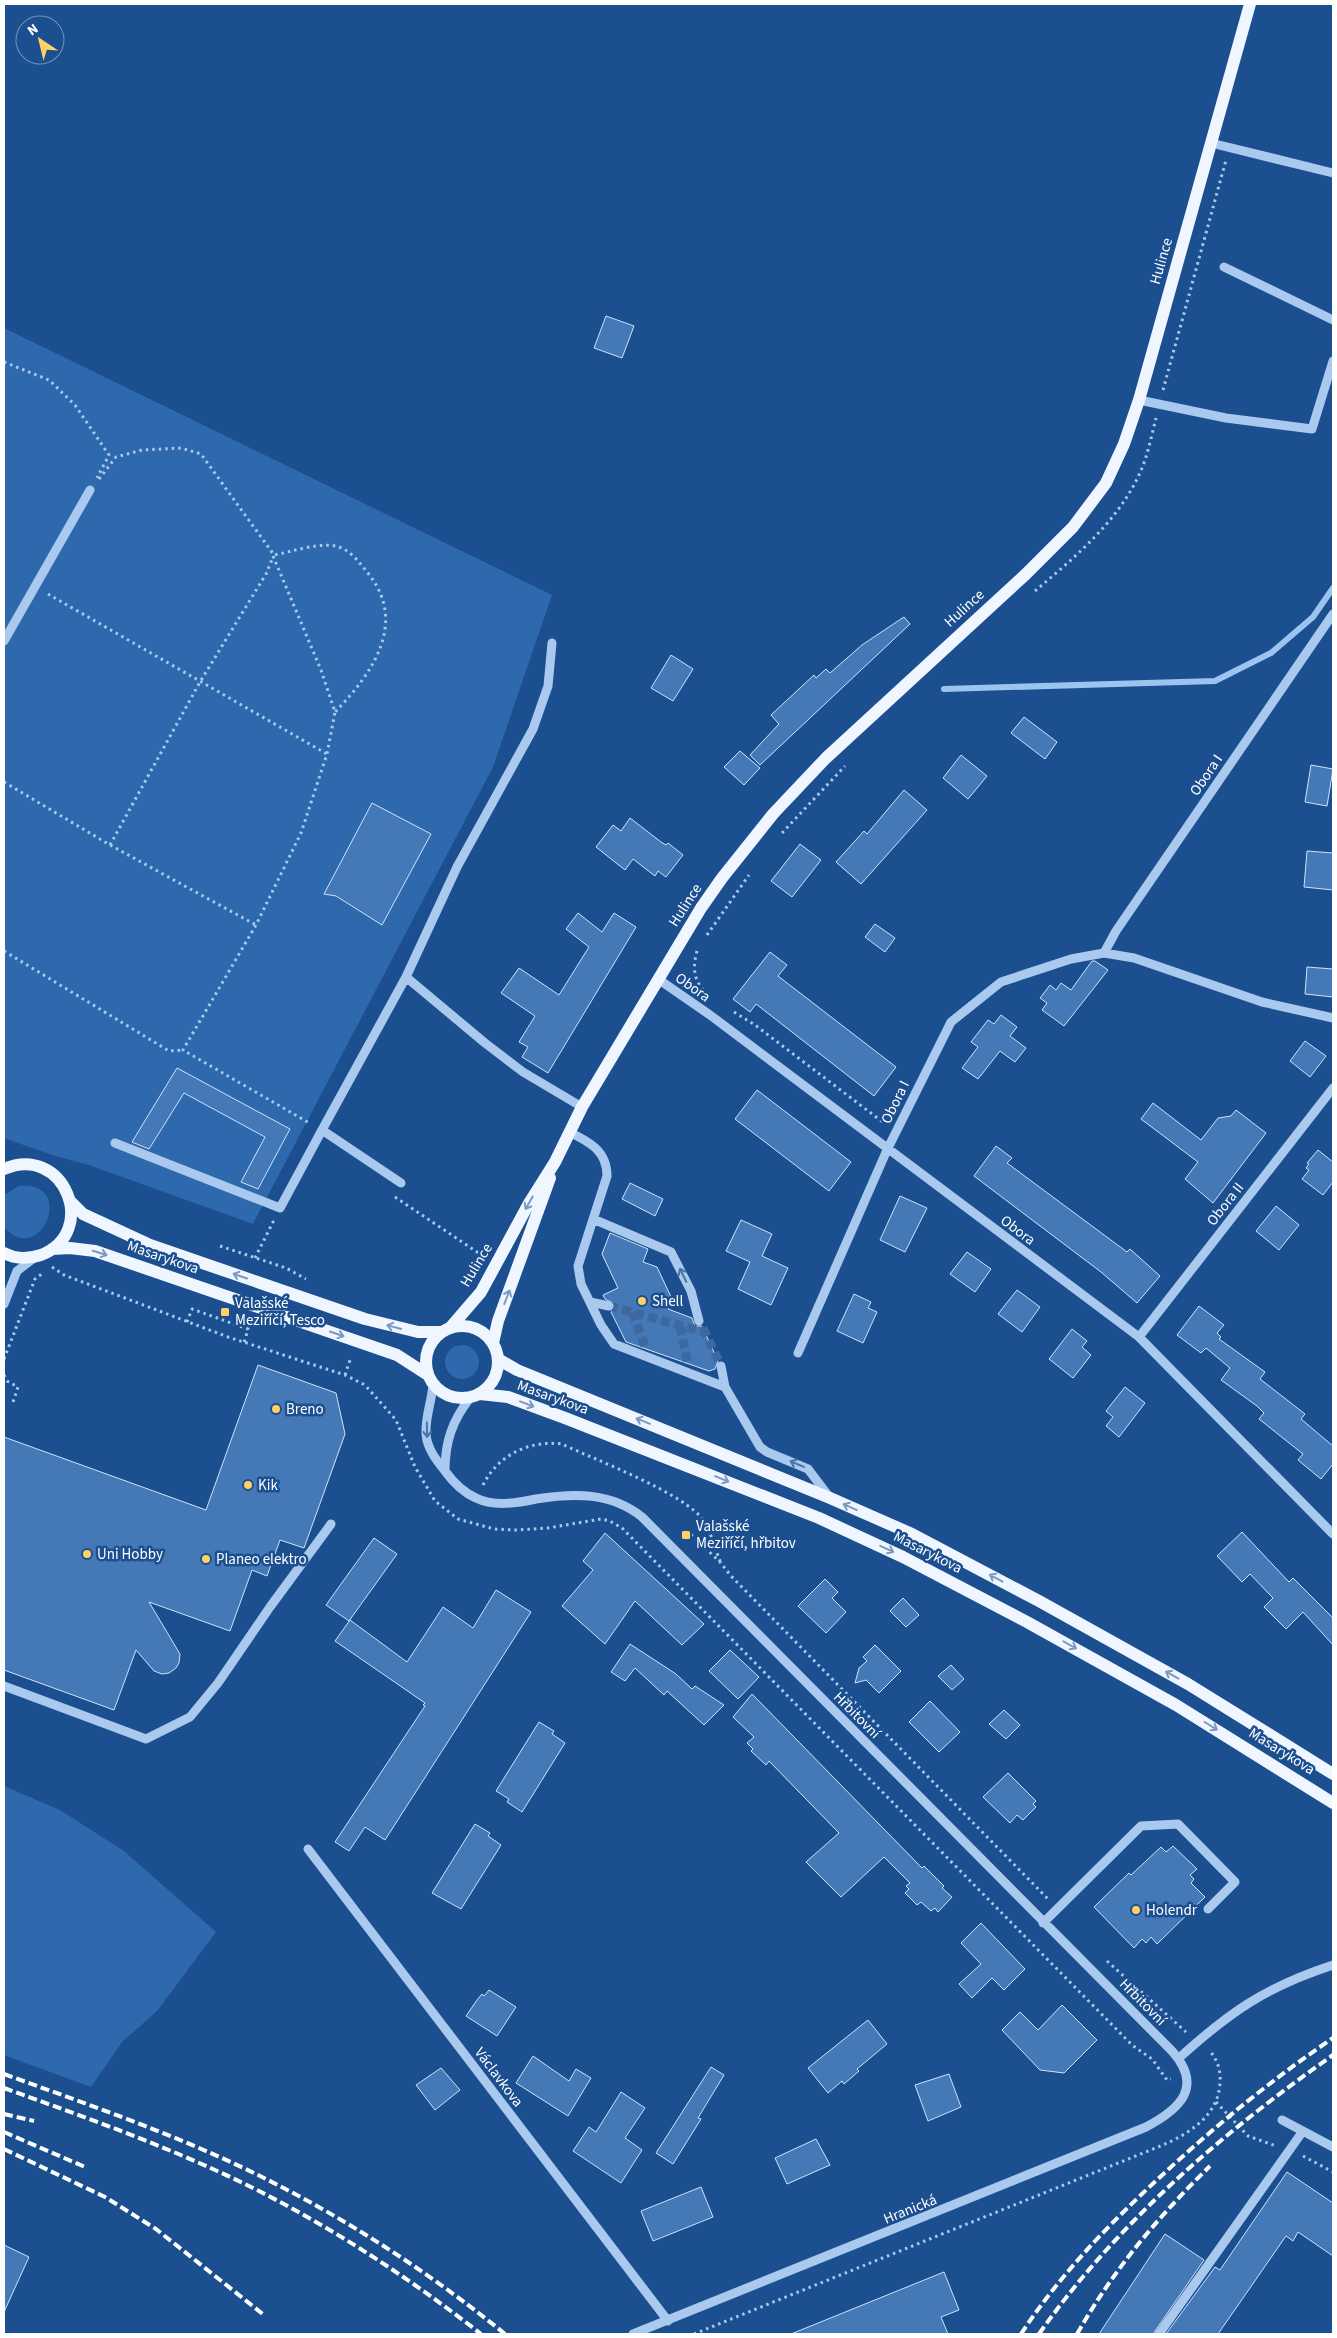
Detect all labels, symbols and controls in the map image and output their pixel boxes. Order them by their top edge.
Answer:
north arrow [15,15,65,65]
text: N [24,19,43,41]
street label: Hulince [1145,235,1178,287]
street label: Hulince [940,585,989,632]
street label: Obora I [1185,750,1228,800]
street label: Hulince [664,880,707,931]
street label: Obora [671,968,715,1007]
street label: Obora I [876,1077,915,1127]
street label: Obora II [1202,1178,1249,1230]
one-way arrow [524,1196,534,1211]
street label: Obora [996,1210,1040,1250]
street label: Masarykova [124,1235,201,1280]
street label: Hulince [455,1239,498,1291]
one-way arrow [92,1249,108,1259]
one-way arrow [678,1268,687,1283]
one-way arrow [232,1271,248,1280]
one-way arrow [503,1290,512,1305]
place label: Shell [652,1291,683,1312]
place label: Valašské Meziříčí, Tesco [235,1293,325,1331]
marker: Shell [636,1295,648,1307]
marker: Valašské Meziříčí, Tesco [219,1306,231,1318]
one-way arrow [386,1322,402,1331]
one-way arrow [328,1329,344,1339]
street label: Masarykova [514,1375,591,1420]
place label: Breno [286,1399,324,1420]
one-way arrow [519,1400,534,1409]
marker: Breno [270,1403,282,1415]
one-way arrow [636,1416,651,1425]
one-way arrow [422,1422,432,1438]
one-way arrow [790,1459,805,1469]
place label: Kik [258,1475,278,1496]
one-way arrow [714,1475,729,1484]
marker: Kik [242,1479,254,1491]
one-way arrow [843,1501,858,1511]
place label: Valašské Meziříčí, hřbitov [696,1516,796,1554]
street label: Masarykova [890,1526,966,1579]
marker: Valašské Meziříčí, hřbitov [680,1529,692,1541]
place label: Uni Hobby [97,1544,163,1565]
one-way arrow [880,1545,895,1555]
marker: Uni Hobby [81,1548,93,1560]
place label: Planeo elektro [216,1549,307,1570]
marker: Planeo elektro [200,1553,212,1565]
one-way arrow [989,1573,1004,1582]
one-way arrow [1062,1641,1076,1651]
one-way arrow [1165,1670,1180,1680]
street label: Hřbitovní [828,1687,886,1744]
one-way arrow [1203,1722,1217,1732]
street label: Masarykova [1245,1723,1319,1780]
place label: Holendr [1146,1900,1198,1921]
marker: Holendr [1130,1904,1142,1916]
street label: Hřbitovní [1114,1974,1172,2031]
street label: Václavkova [469,2043,528,2111]
street label: Hranická [880,2189,940,2230]

